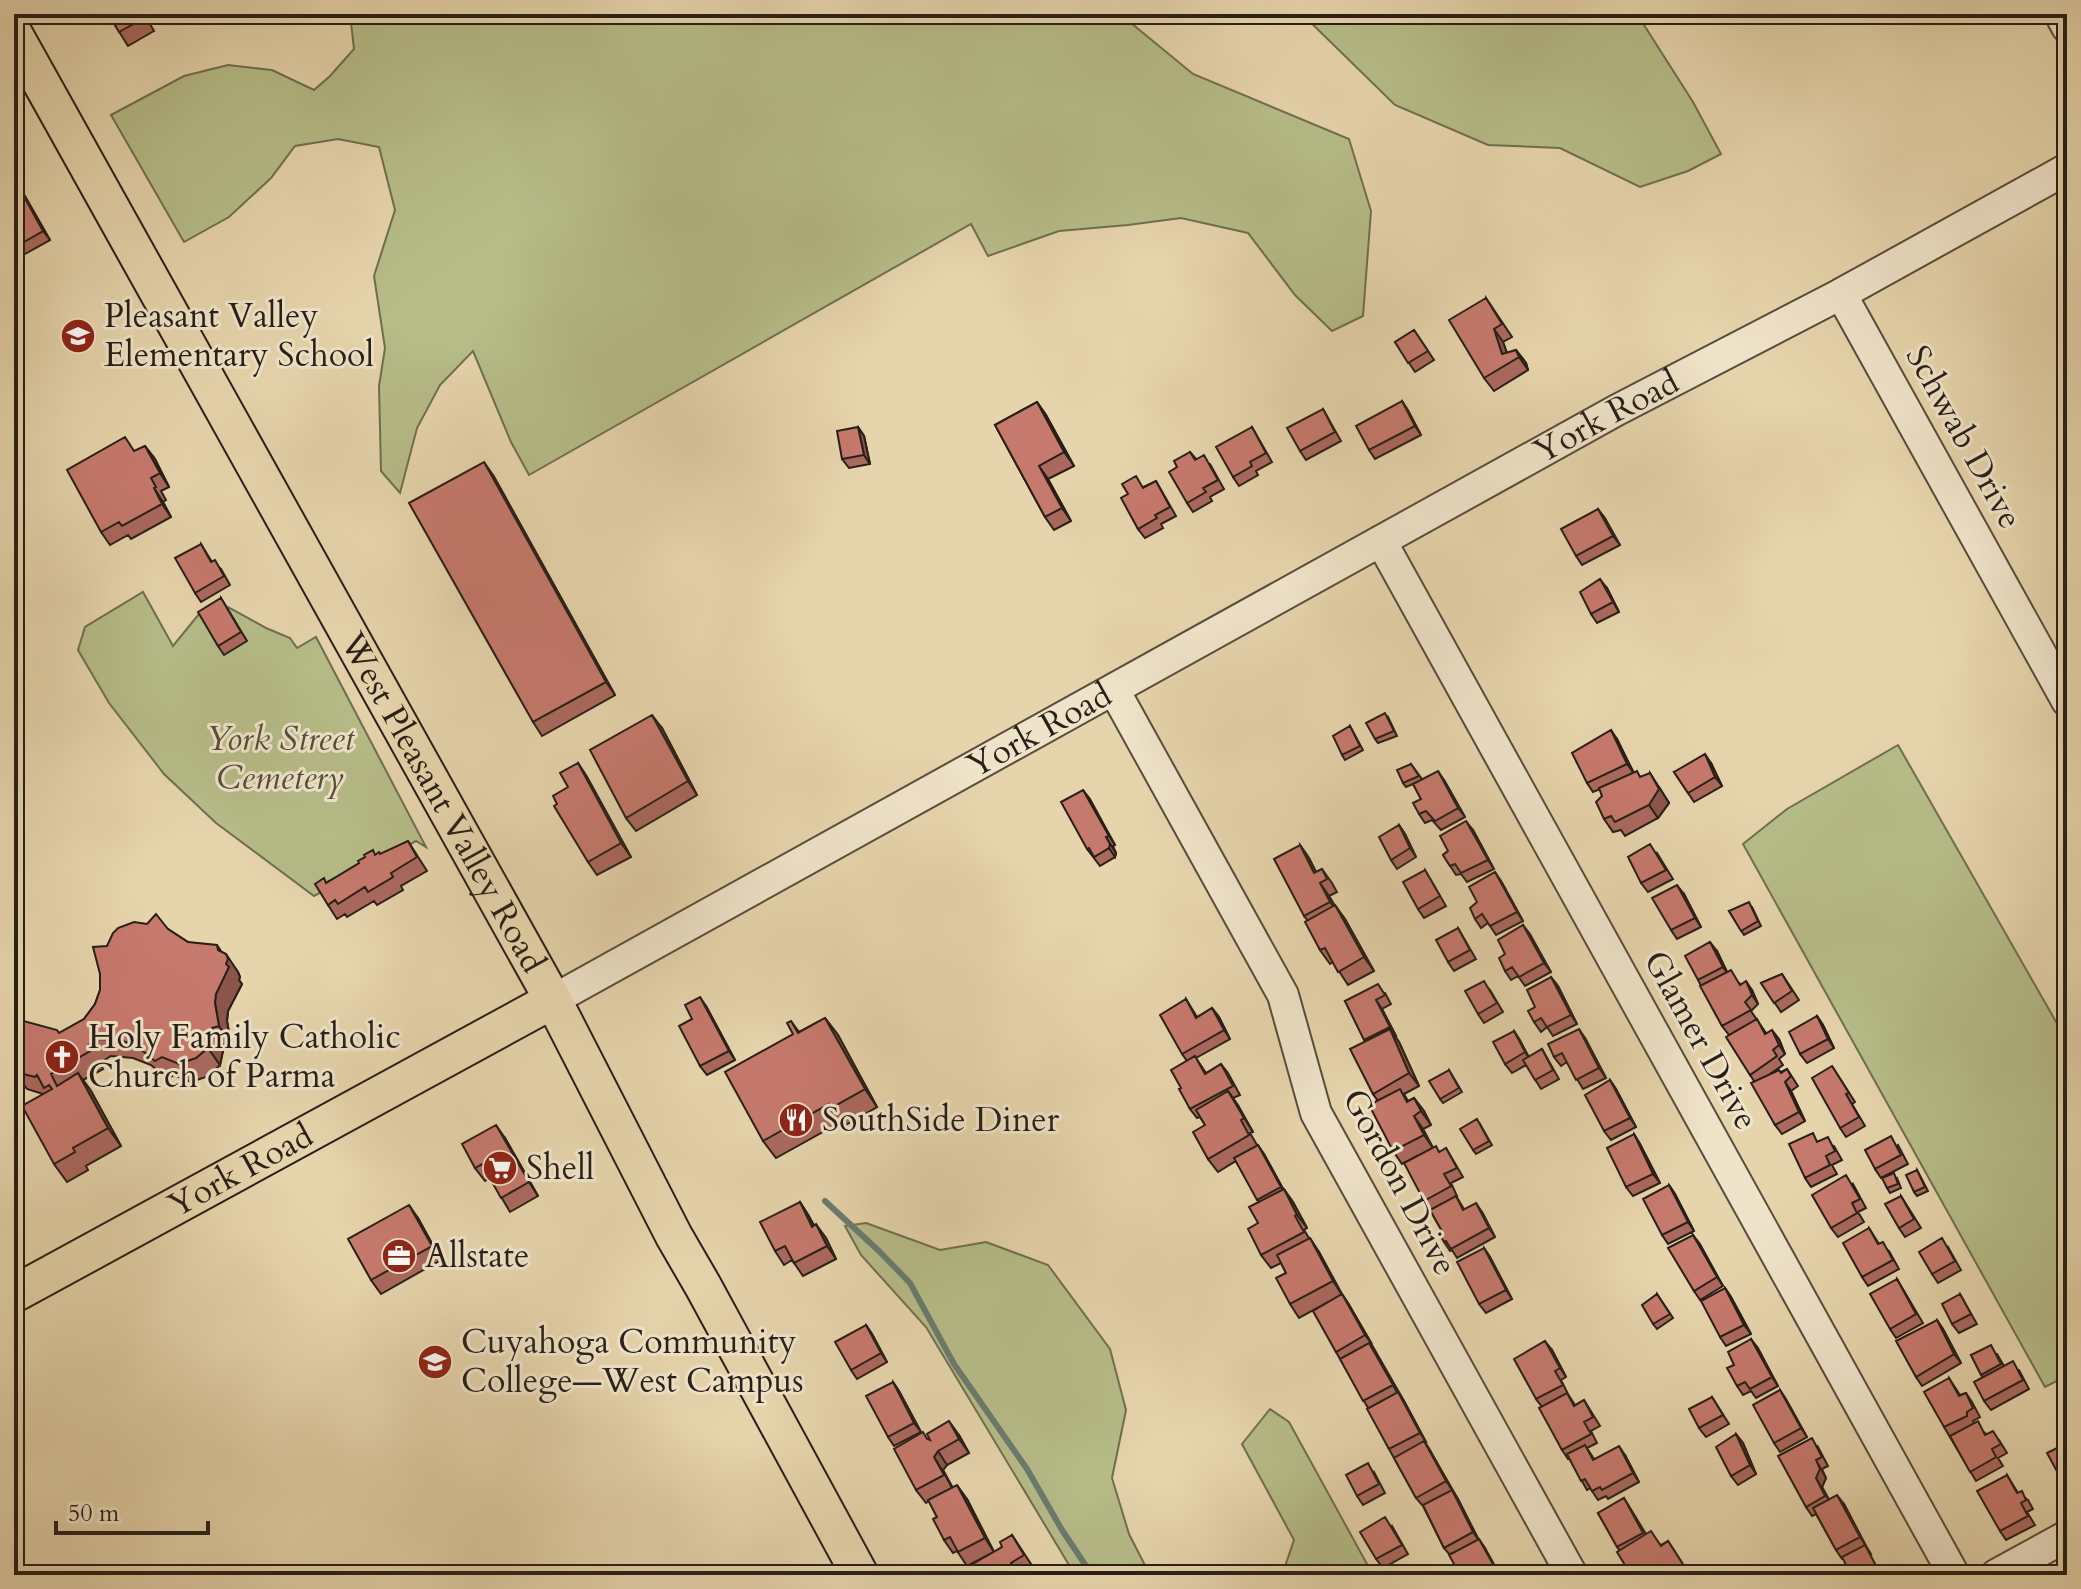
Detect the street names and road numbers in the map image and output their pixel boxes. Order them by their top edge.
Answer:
street label: Schwab Drive [1895,337,2033,537]
street label: York Road [1526,359,1687,475]
street label: West Pleasant Valley Road [329,623,556,981]
street label: York Road [959,672,1120,789]
street label: Glamer Drive [1633,942,1769,1138]
street label: Gordon Drive [1332,1081,1468,1283]
street label: York Road [160,1112,321,1229]

